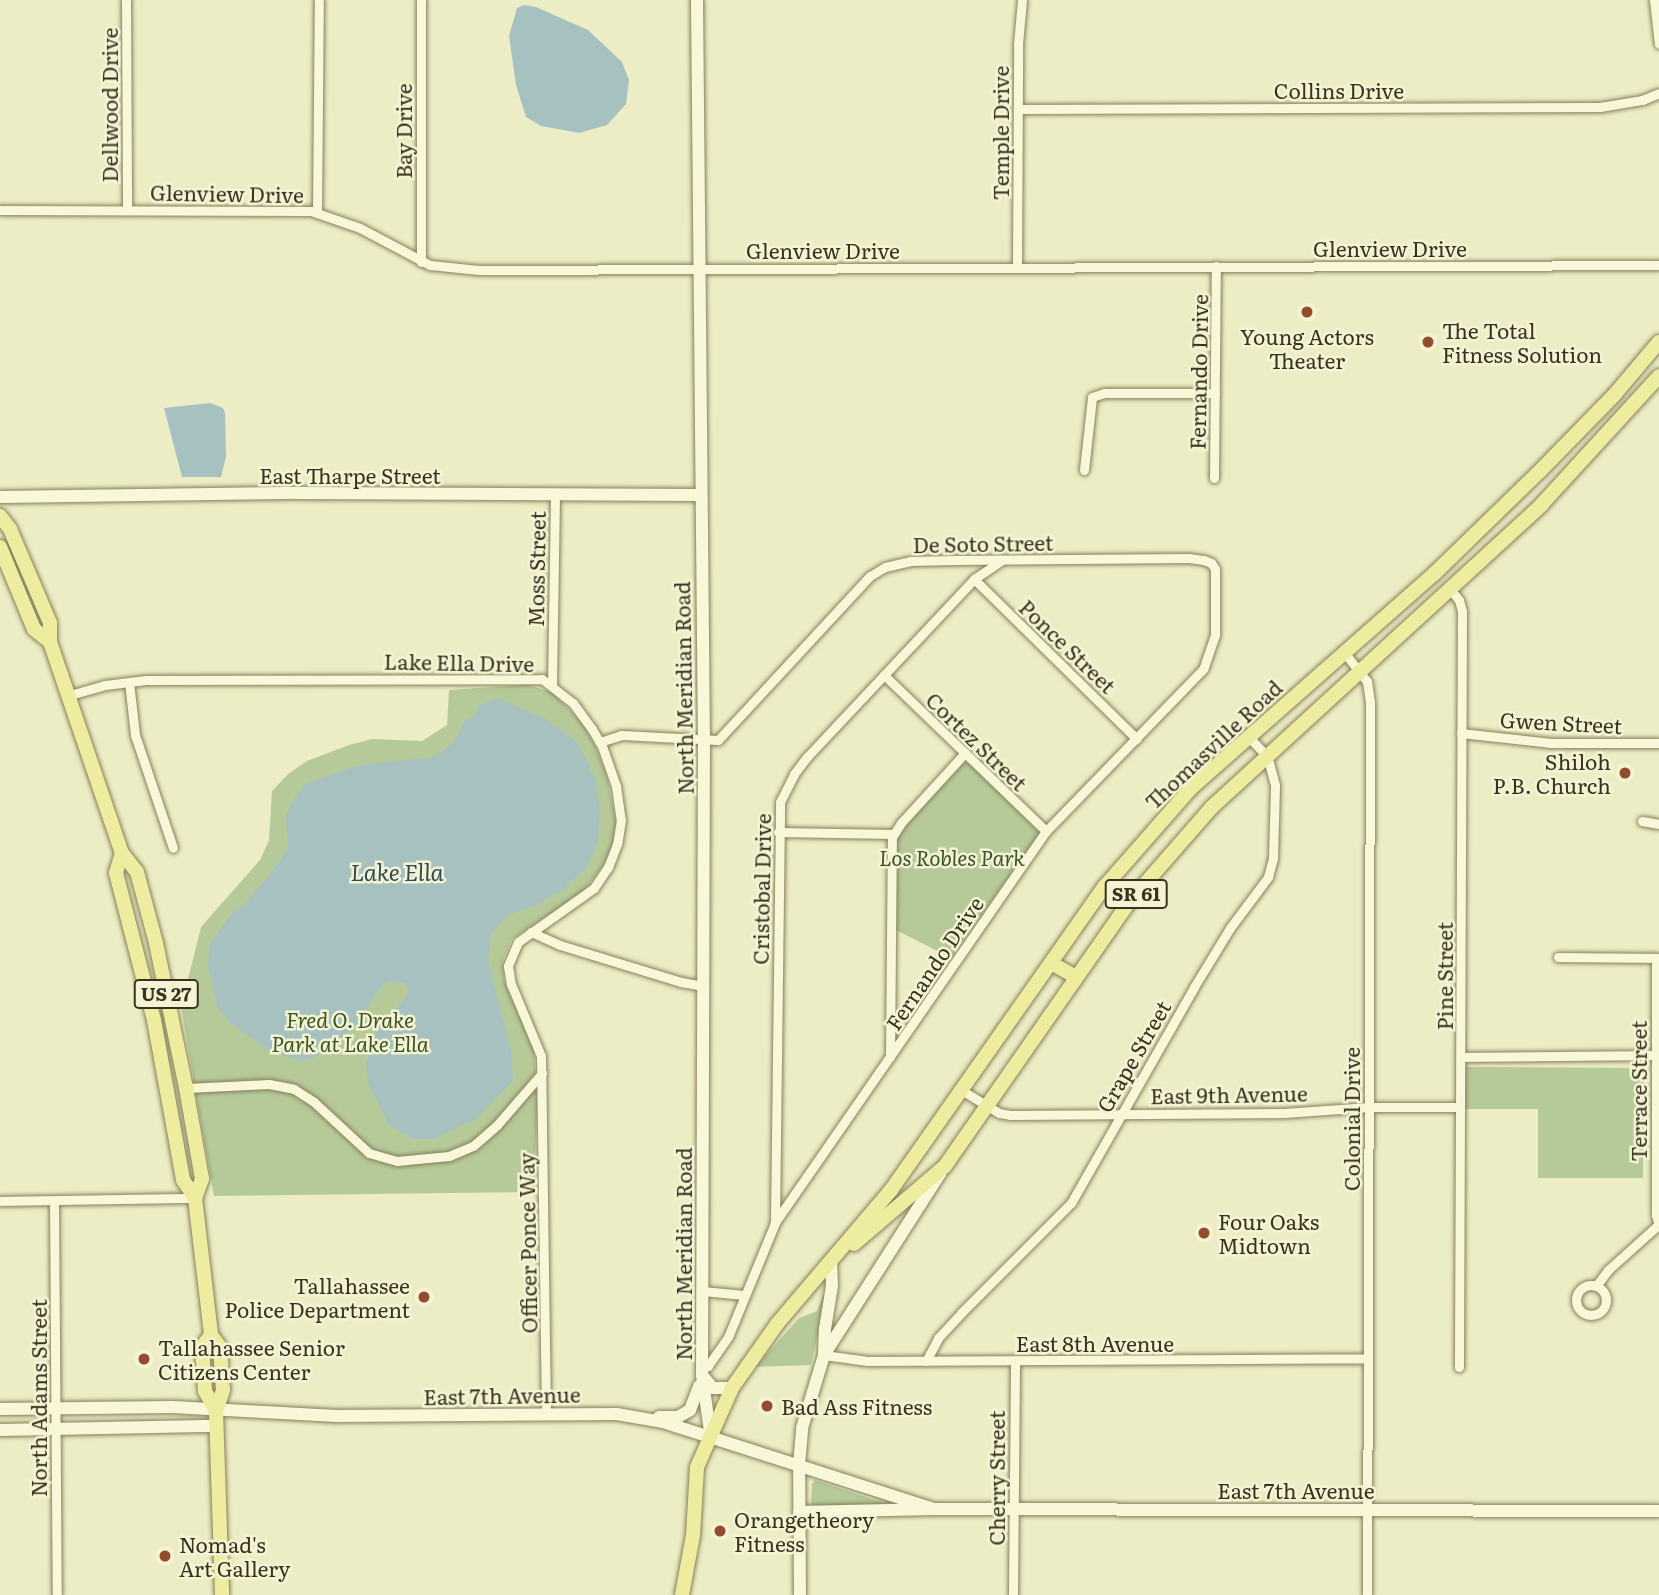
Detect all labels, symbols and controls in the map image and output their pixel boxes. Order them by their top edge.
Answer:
street label: Dellwood Drive [96,28,122,182]
street label: Temple Drive [987,66,1013,200]
street label: Collins Drive [1274,77,1404,103]
street label: Bay Drive [390,83,416,179]
street label: Glenview Drive [150,179,304,207]
street label: Glenview Drive [1313,235,1467,261]
street label: Glenview Drive [746,237,900,263]
street label: Fernando Drive [1184,294,1212,450]
marker: Young Actors Theater [1299,304,1315,320]
place label: The Total Fitness Solution [1442,317,1602,367]
place label: Young Actors Theater [1240,323,1374,373]
marker: The Total Fitness Solution [1420,334,1436,350]
street label: East Tharpe Street [259,462,441,488]
street label: Moss Street [522,511,550,627]
street label: De Soto Street [912,529,1054,557]
street label: North Meridian Road [669,581,697,795]
street label: Ponce Street [1015,594,1121,698]
street label: Lake Ella Drive [384,648,534,676]
street label: Thomasville Road [1139,674,1287,814]
street label: Cortez Street [921,687,1033,795]
street label: Gwen Street [1499,706,1623,738]
place label: Shiloh P.B. Church [1493,748,1611,798]
marker: Shiloh P.B. Church [1617,765,1633,781]
street label: Cristobal Drive [747,813,775,965]
park label: Los Robles Park [879,844,1025,870]
water label: Lake Ella [350,857,444,885]
road number: SR 61 [1104,878,1168,909]
street label: Fernando Drive [880,891,988,1035]
street label: Pine Street [1431,922,1457,1030]
road number: US 27 [133,978,199,1010]
street label: Grape Street [1091,996,1175,1116]
park label: Fred O. Drake Park at Lake Ella [271,1006,429,1056]
street label: Terrace Street [1625,1020,1651,1162]
street label: Colonial Drive [1338,1047,1364,1191]
street label: East 9th Avenue [1150,1080,1308,1108]
street label: North Meridian Road [670,1147,696,1361]
street label: Officer Ponce Way [513,1152,541,1334]
place label: Four Oaks Midtown [1218,1208,1319,1258]
marker: Four Oaks Midtown [1196,1225,1212,1241]
place label: Tallahassee Police Department [224,1272,410,1322]
marker: Tallahassee Police Department [416,1289,432,1305]
street label: North Adams Street [25,1299,51,1497]
street label: East 8th Avenue [1016,1330,1174,1356]
place label: Tallahassee Senior Citizens Center [158,1334,345,1384]
marker: Tallahassee Senior Citizens Center [136,1351,152,1367]
street label: East 7th Avenue [423,1381,581,1409]
place label: Bad Ass Fitness [781,1393,932,1419]
marker: Bad Ass Fitness [759,1398,775,1414]
street label: Cherry Street [983,1410,1009,1546]
street label: East 7th Avenue [1217,1477,1375,1503]
place label: Orangetheory Fitness [734,1506,874,1556]
marker: Orangetheory Fitness [712,1523,728,1539]
place label: Nomad's Art Gallery [179,1531,290,1581]
marker: Nomad's Art Gallery [157,1548,173,1564]

